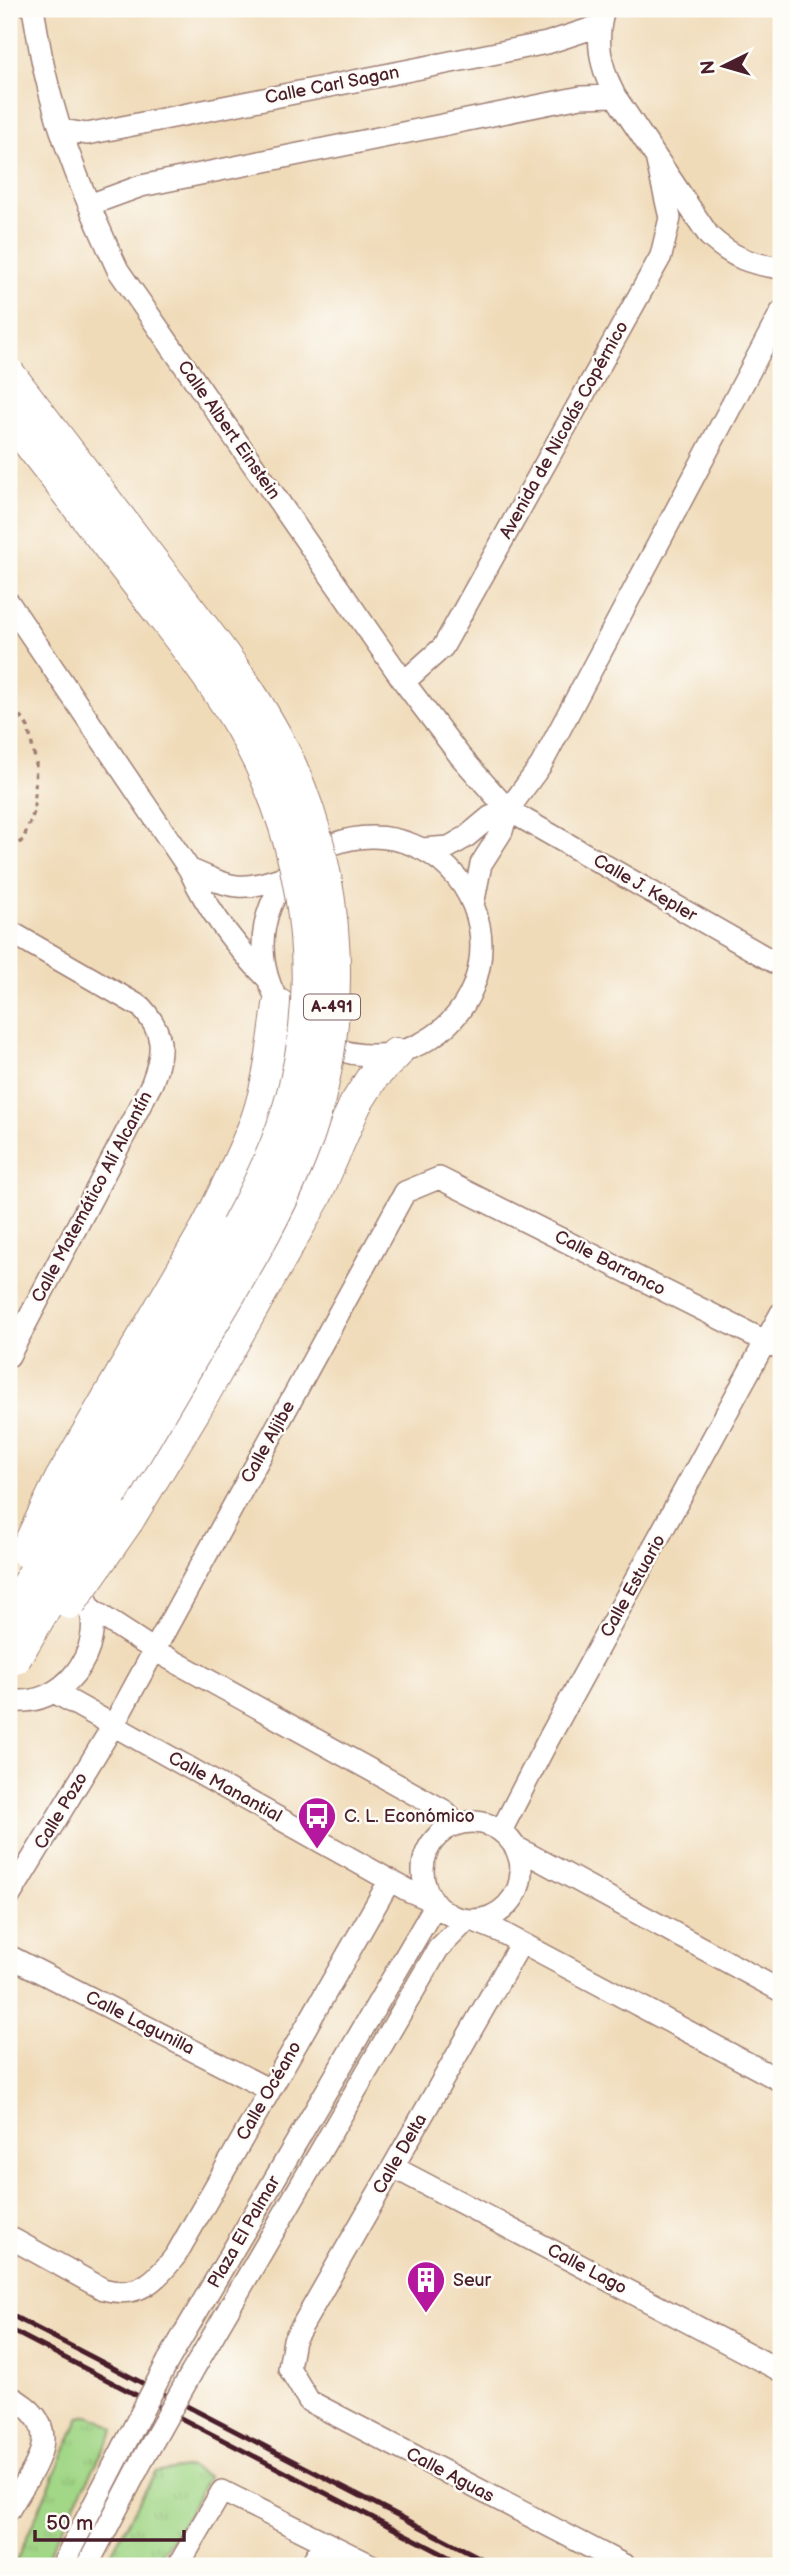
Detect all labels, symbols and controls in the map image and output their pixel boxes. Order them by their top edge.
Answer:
north arrow [688,32,758,102]
text: N [696,59,721,75]
street label: Calle Carl Sagan [263,62,401,108]
street label: Avenida de Nicolás Copérnico [495,318,633,542]
street label: Calle Albert Einstein [173,357,285,503]
street label: Calle J. Kepler [589,850,701,926]
road number: A-491 [304,995,360,1020]
street label: Calle Matemático Alí Alcantín [27,1088,157,1306]
street label: Calle Barranco [551,1226,669,1300]
street label: Calle Aljibe [237,1397,299,1487]
street label: Calle Estuario [596,1531,670,1641]
street label: Calle Manantial [165,1747,285,1827]
street label: Calle Pozo [30,1769,92,1853]
bus stop icon: C. L. Económico [296,1795,338,1850]
place label: C. L. Económico [344,1806,475,1827]
street label: Calle Lagunilla [82,1987,198,2059]
street label: Calle Océano [232,2038,306,2144]
street label: Calle Delta [369,2110,431,2198]
street label: Plaza El Palmar [203,2172,285,2292]
street label: Calle Lago [544,2239,630,2299]
building icon: Seur [405,2259,447,2314]
place label: Seur [453,2270,492,2291]
street label: Calle Aguas [402,2443,498,2507]
scale bar [35,2498,184,2542]
text: 50 m [46,2511,93,2536]

